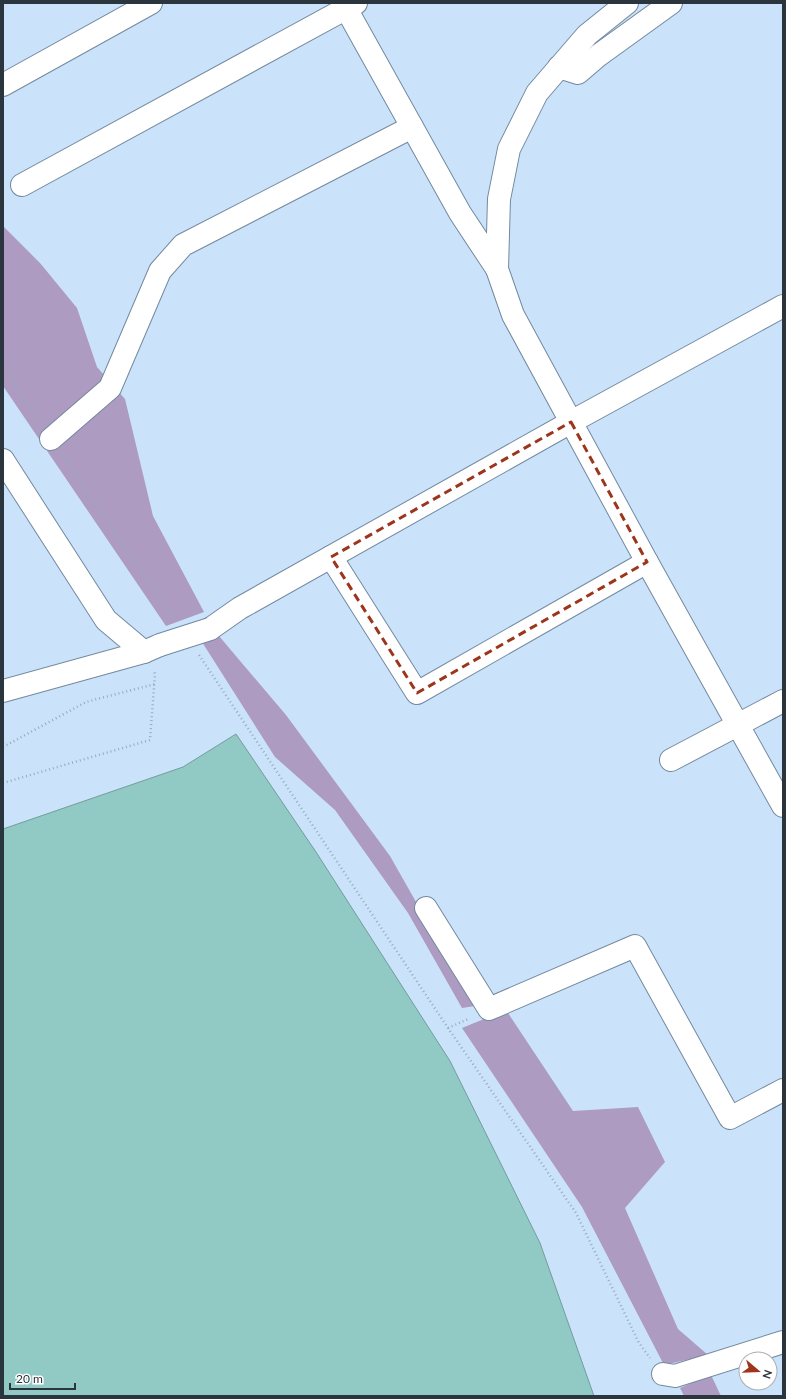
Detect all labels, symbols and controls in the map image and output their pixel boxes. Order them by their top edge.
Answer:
north arrow [738,1351,778,1391]
scale bar [10,1365,75,1391]
text: N [760,1368,775,1381]
text: 20 m [16,1371,43,1386]

